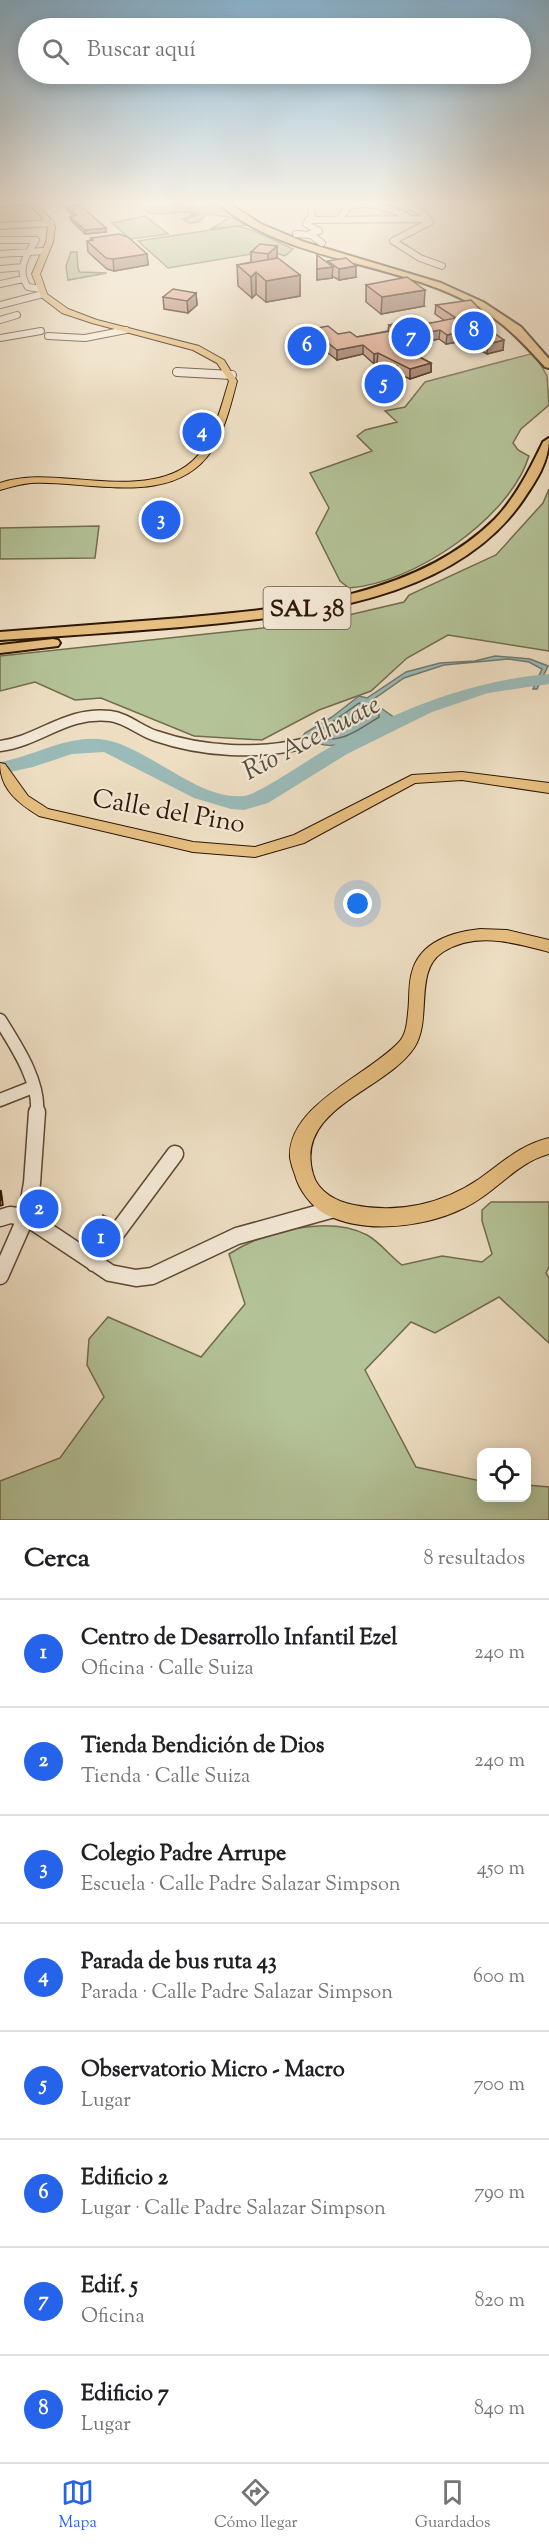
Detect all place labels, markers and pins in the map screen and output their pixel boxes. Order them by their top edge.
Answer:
pin: 8 [454,308,494,354]
pin: 7 [392,314,430,360]
pin: 6 [288,324,326,368]
pin: 5 [364,362,404,406]
pin: 4 [182,410,222,454]
pin: 3 [142,498,180,542]
pin: 2 [20,1186,58,1232]
pin: 1 [82,1216,120,1260]

